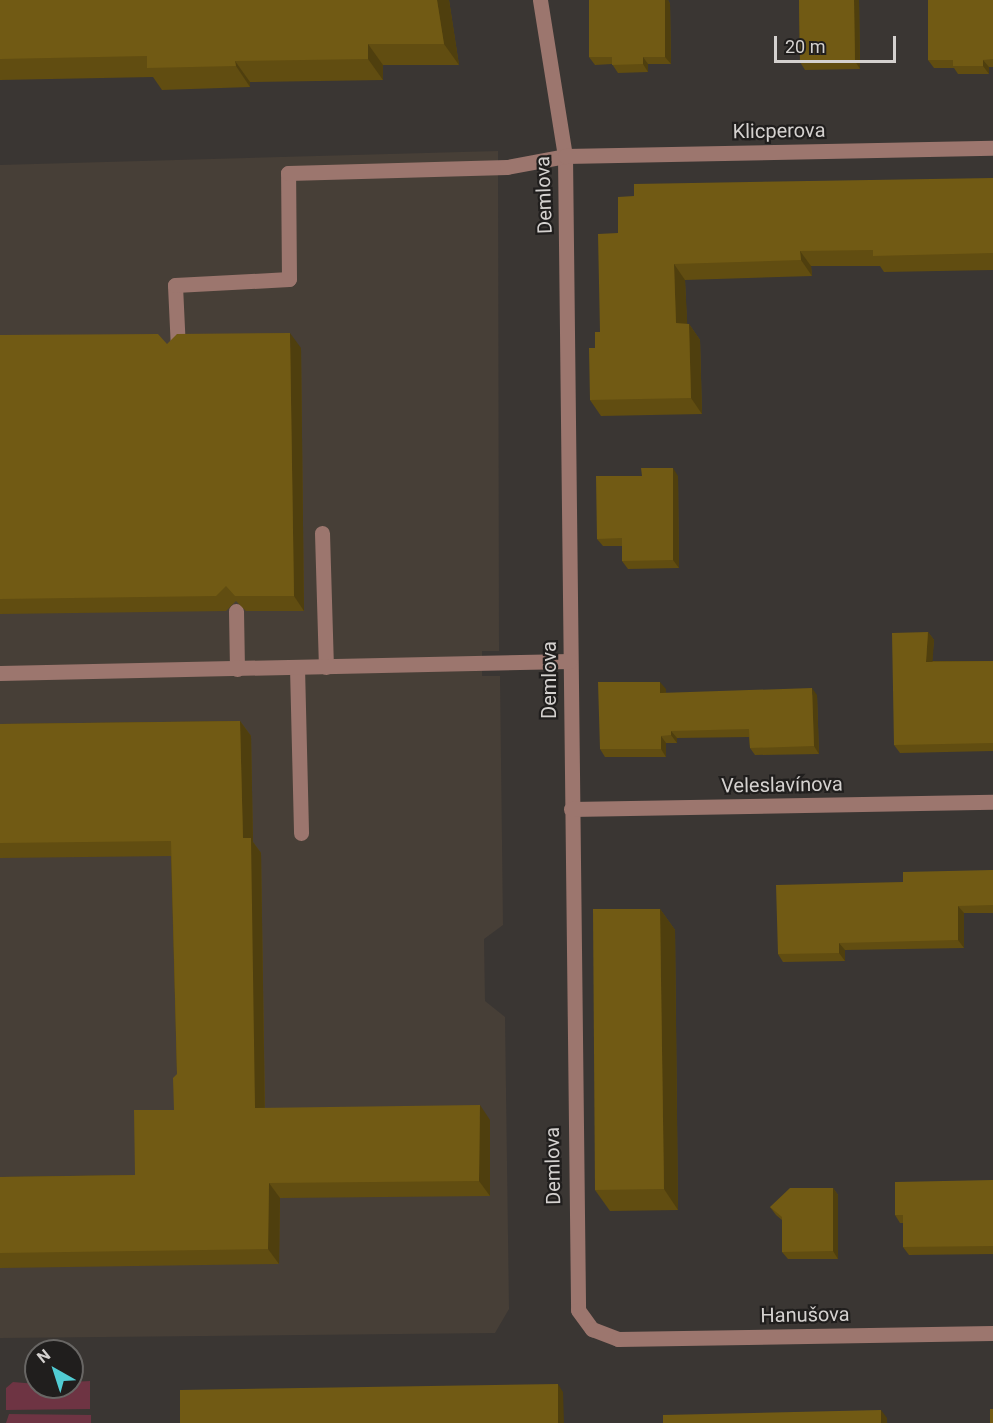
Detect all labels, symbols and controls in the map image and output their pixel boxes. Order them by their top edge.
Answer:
scale bar [777,24,898,62]
text: 20 m [785,36,825,57]
street label: Klicperova [732,118,826,144]
street label: Demlova [531,156,557,234]
street label: Demlova [537,641,561,719]
street label: Veleslavínova [721,772,843,798]
street label: Demlova [540,1127,566,1205]
street label: Hanušova [760,1302,850,1328]
north arrow [24,1339,84,1399]
text: N [33,1345,54,1367]

